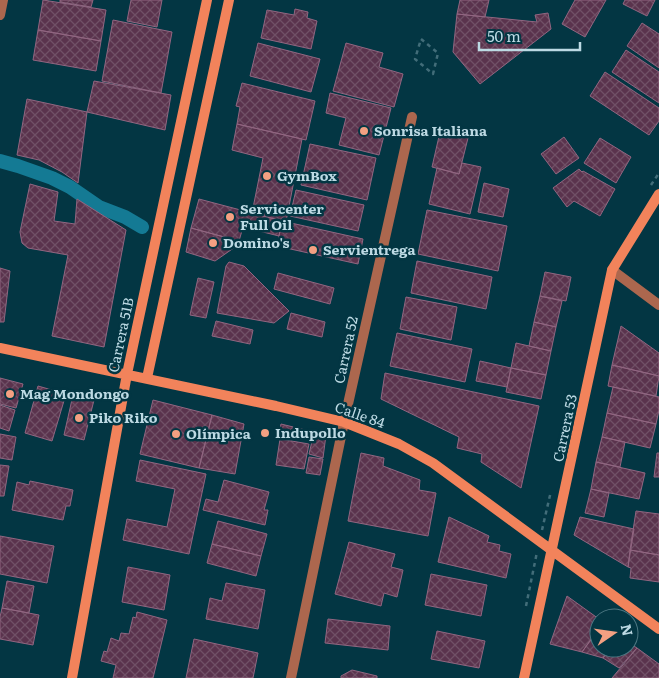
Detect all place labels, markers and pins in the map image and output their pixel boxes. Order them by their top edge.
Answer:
place label: Sonrisa Italiana [374,120,488,140]
marker: Sonrisa Italiana [358,125,370,137]
place label: GymBox [277,165,337,185]
marker: GymBox [261,170,273,182]
place label: Servicenter Full Oil [240,198,324,234]
marker: Servicenter Full Oil [224,211,236,223]
place label: Domino's [223,232,290,252]
marker: Domino's [207,237,219,249]
place label: Servientrega [323,239,417,259]
marker: Servientrega [307,244,319,256]
place label: Mag Mondongo [20,383,130,403]
marker: Mag Mondongo [4,388,16,400]
place label: Piko Riko [89,407,158,427]
marker: Piko Riko [73,412,85,424]
place label: Indupollo [275,422,346,442]
place label: Olímpica [186,423,252,443]
marker: Indupollo [259,427,271,439]
marker: Olímpica [170,428,182,440]

